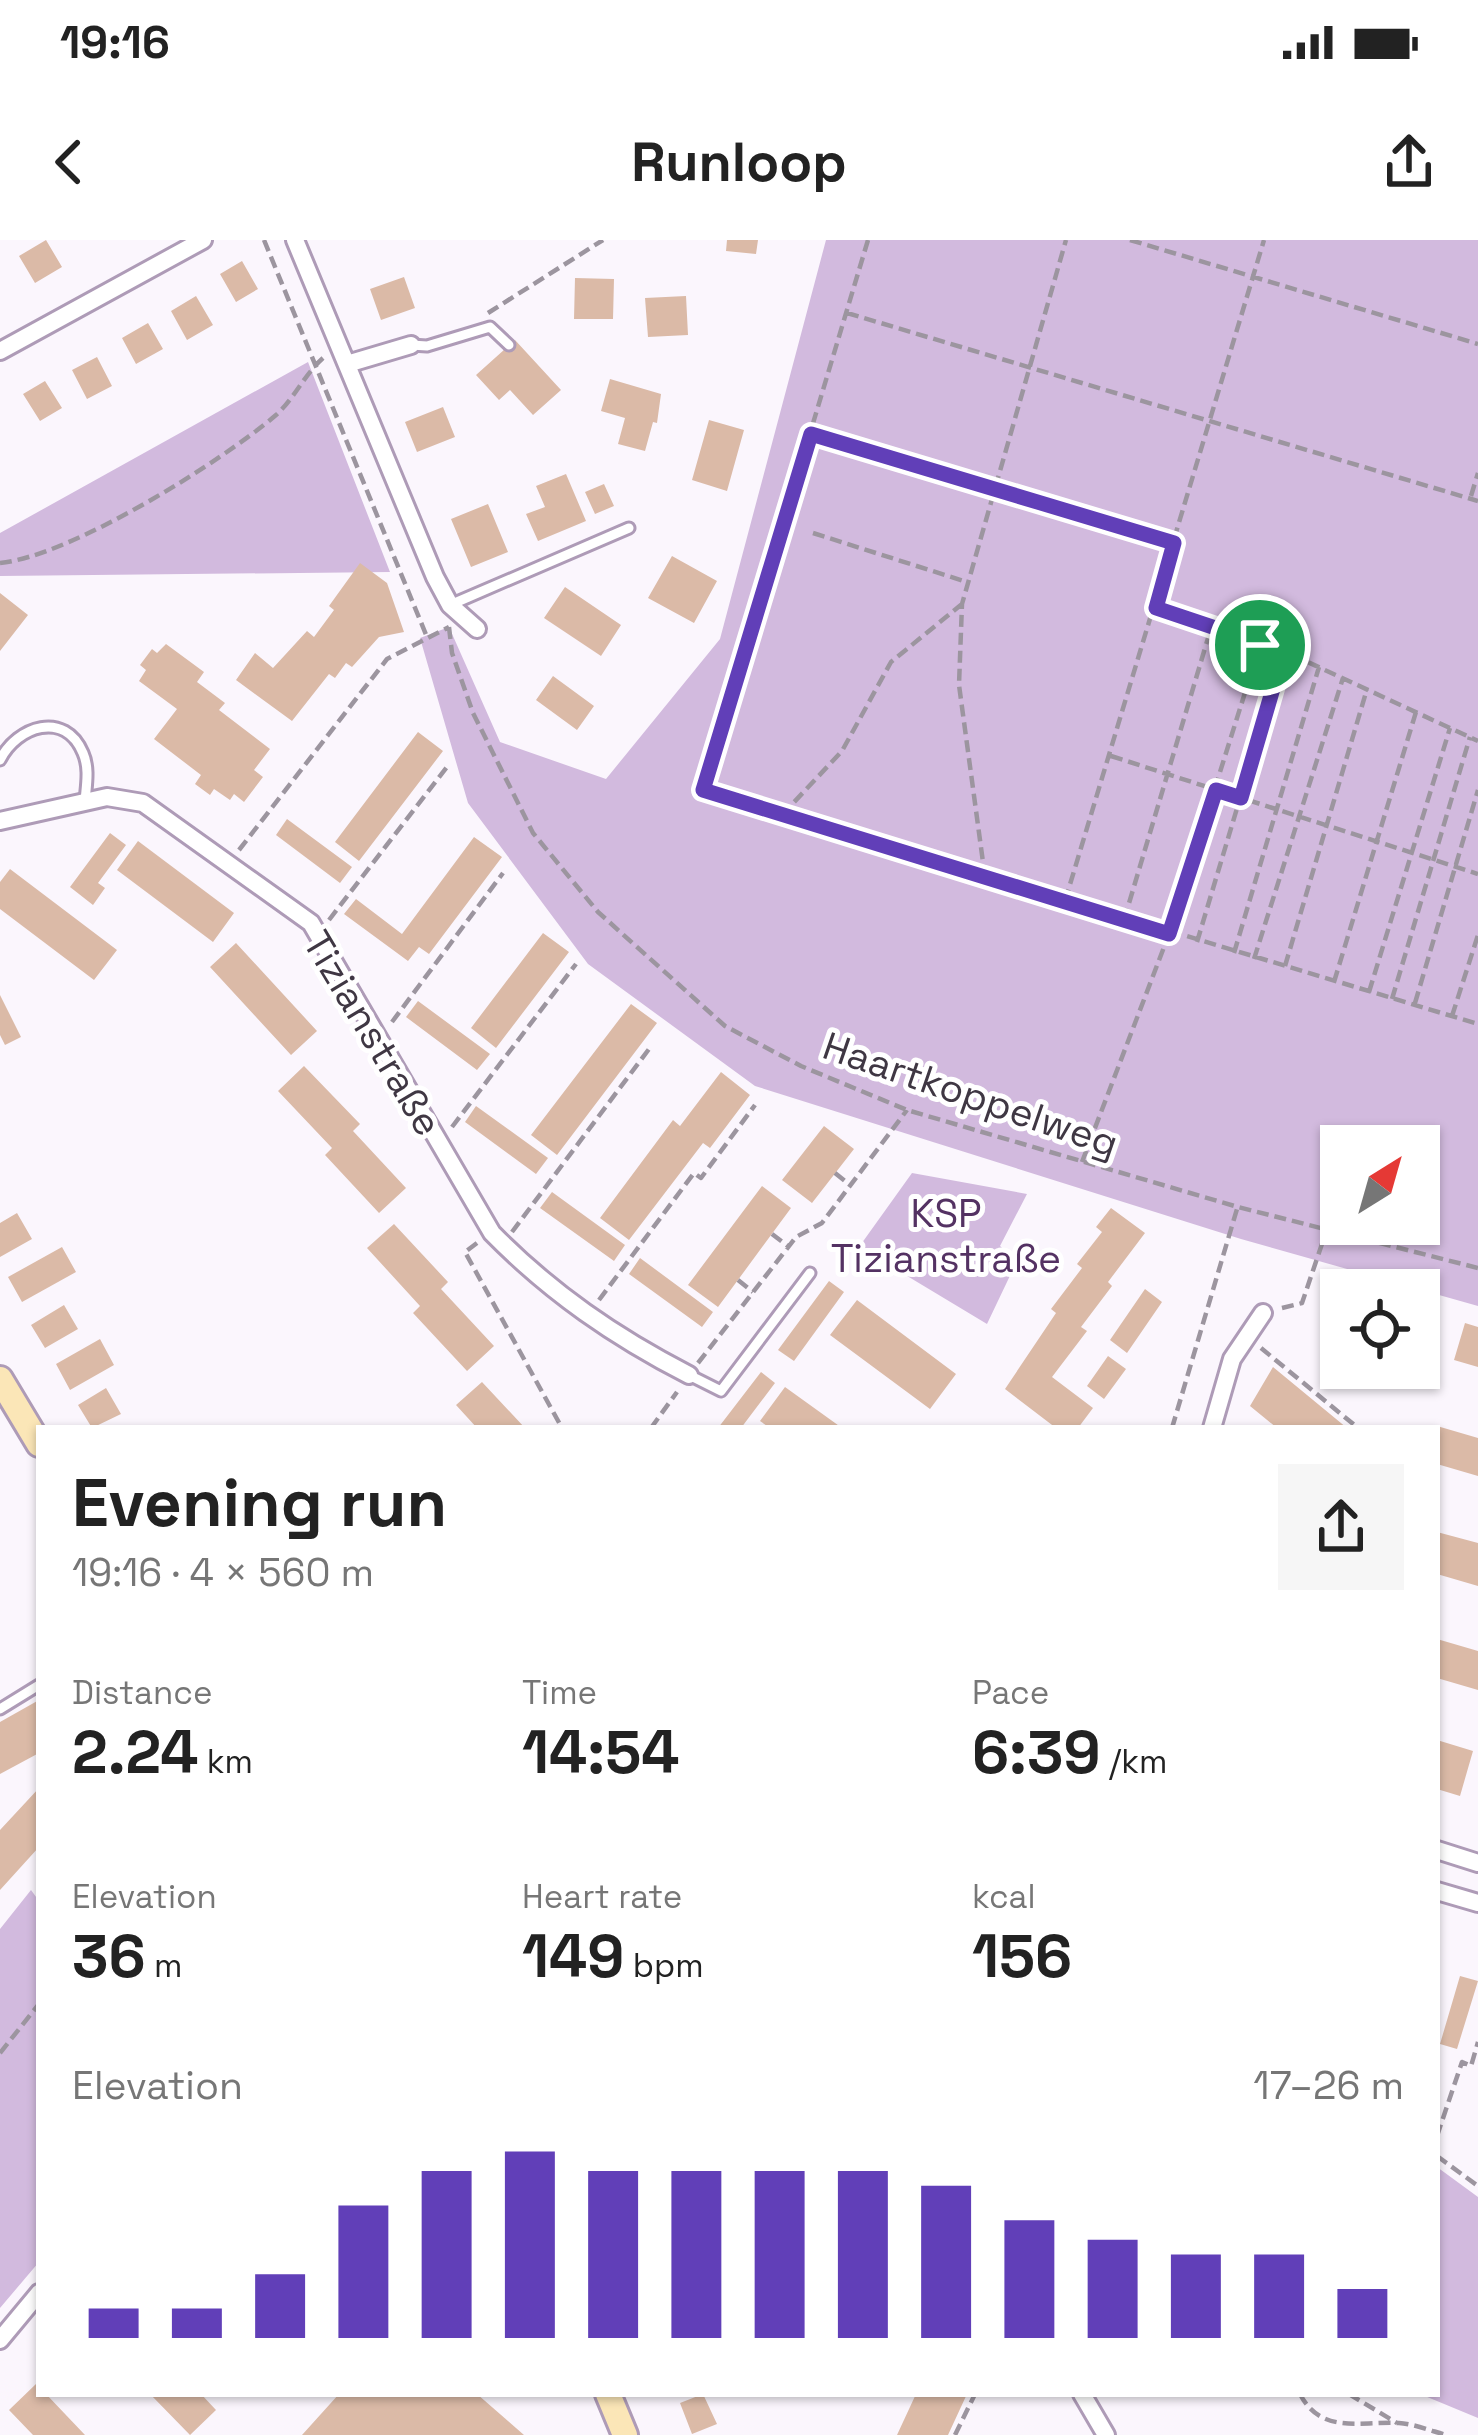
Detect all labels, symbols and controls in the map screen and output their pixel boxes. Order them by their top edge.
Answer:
text: 19:16 [60,14,170,71]
text: Runloop [631,128,847,197]
icon: back [36,129,102,195]
icon: share [1376,129,1442,195]
pin [1209,594,1311,696]
icon: arrive [1227,612,1293,678]
street label: Tizianstraße [292,922,453,1145]
street label: Haartkoppelweg [817,1021,1125,1168]
north arrow [1320,1125,1440,1245]
map controls [1320,1125,1440,1389]
park label: KSP Tizianstraße [831,1189,1061,1283]
button: locate [1320,1269,1440,1389]
text: Evening run [72,1461,447,1545]
button: share [1278,1464,1404,1590]
text: 19:16 · 4 × 560 m [72,1548,374,1597]
text: Distance [72,1672,213,1714]
text: Time [522,1672,597,1714]
text: Pace [972,1672,1049,1714]
text: 2.24 [72,1714,198,1791]
text: 14:54 [522,1714,679,1791]
text: 6:39 [972,1714,1101,1791]
text: km [198,1741,253,1783]
text: /km [1101,1741,1167,1783]
text: Elevation [72,1876,217,1918]
text: Heart rate [522,1876,682,1918]
text: kcal [972,1876,1036,1918]
text: 36 [72,1918,146,1995]
text: 149 [522,1918,624,1995]
text: 156 [972,1918,1072,1995]
text: m [146,1945,182,1987]
text: bpm [624,1945,704,1987]
text: Elevation [72,2061,243,2110]
text: 17–26 m [1253,2061,1404,2110]

